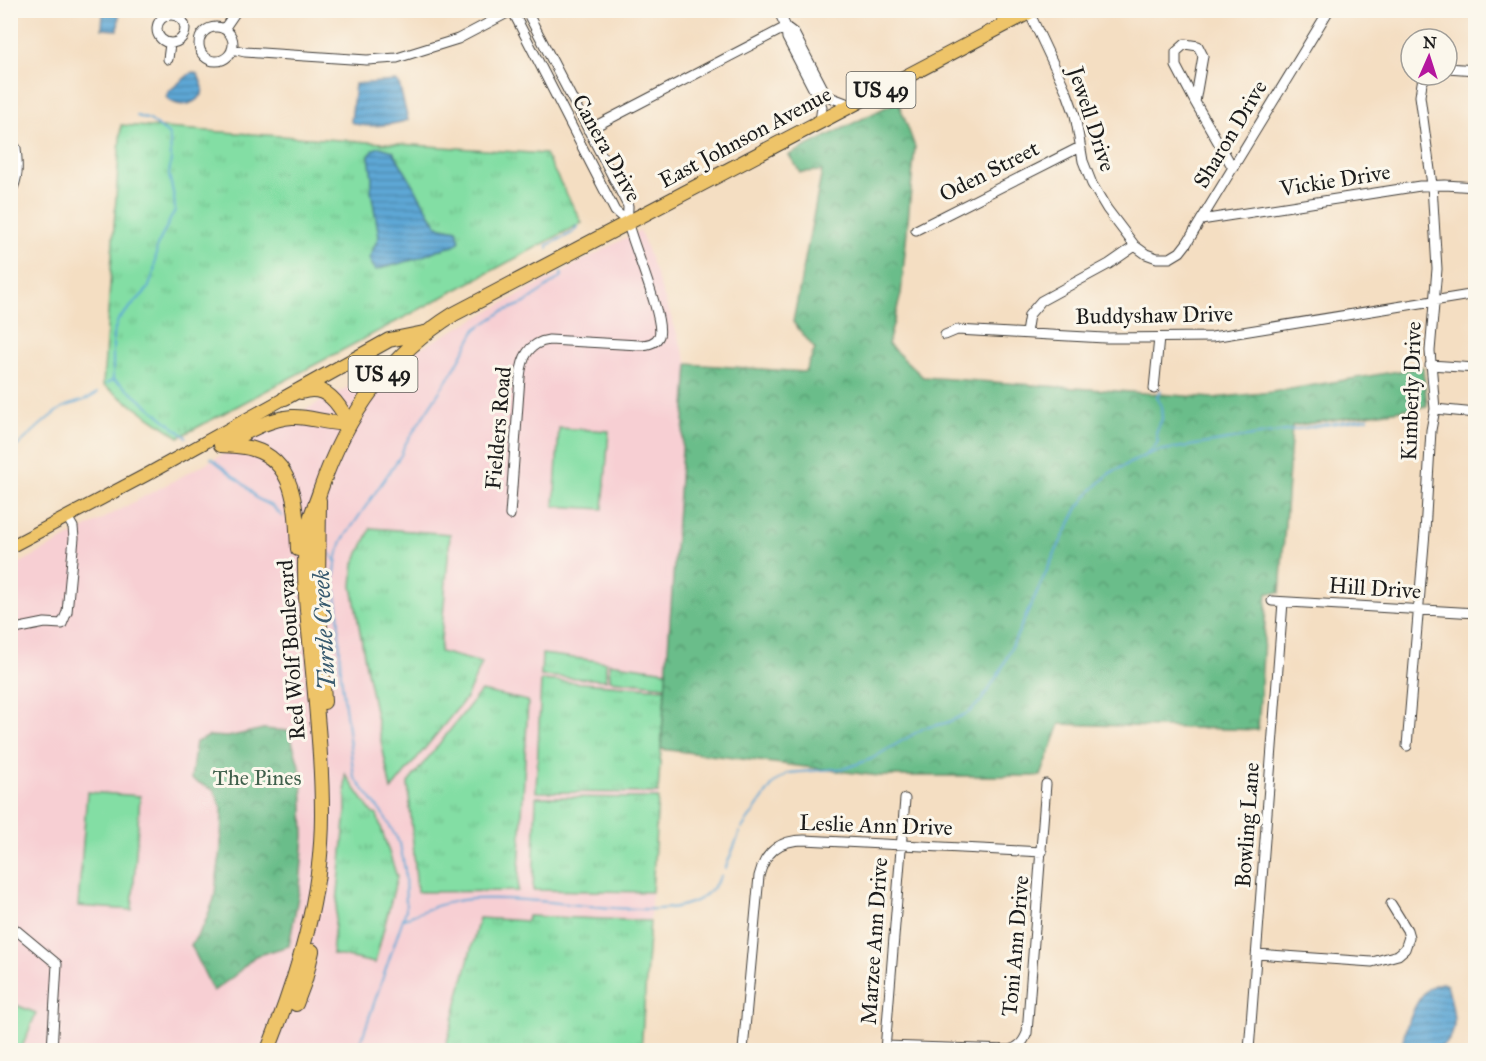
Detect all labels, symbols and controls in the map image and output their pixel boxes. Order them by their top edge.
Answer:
north arrow [1399,27,1459,87]
text: N [1422,33,1437,52]
street label: Jewell Drive [1062,61,1122,175]
road number: US 49 [846,72,916,108]
street label: Sharon Drive [1187,75,1273,193]
street label: East Johnson Avenue [654,80,836,194]
street label: Canera Drive [566,90,648,206]
street label: Oden Street [935,134,1044,208]
street label: Vickie Drive [1277,158,1392,202]
street label: Buddyshaw Drive [1075,300,1233,330]
street label: Kimberly Drive [1395,321,1427,461]
road number: US 49 [348,356,418,392]
street label: Fielders Road [479,365,517,491]
street label: Red Wolf Boulevard [271,559,311,741]
water label: Turtle Creek [306,569,342,691]
street label: Hill Drive [1328,571,1422,605]
street label: Bowling Lane [1229,761,1265,889]
park label: The Pines [213,764,301,791]
street label: Leslie Ann Drive [799,809,953,841]
street label: Marzee Ann Drive [855,856,893,1026]
street label: Toni Ann Drive [995,874,1035,1018]

